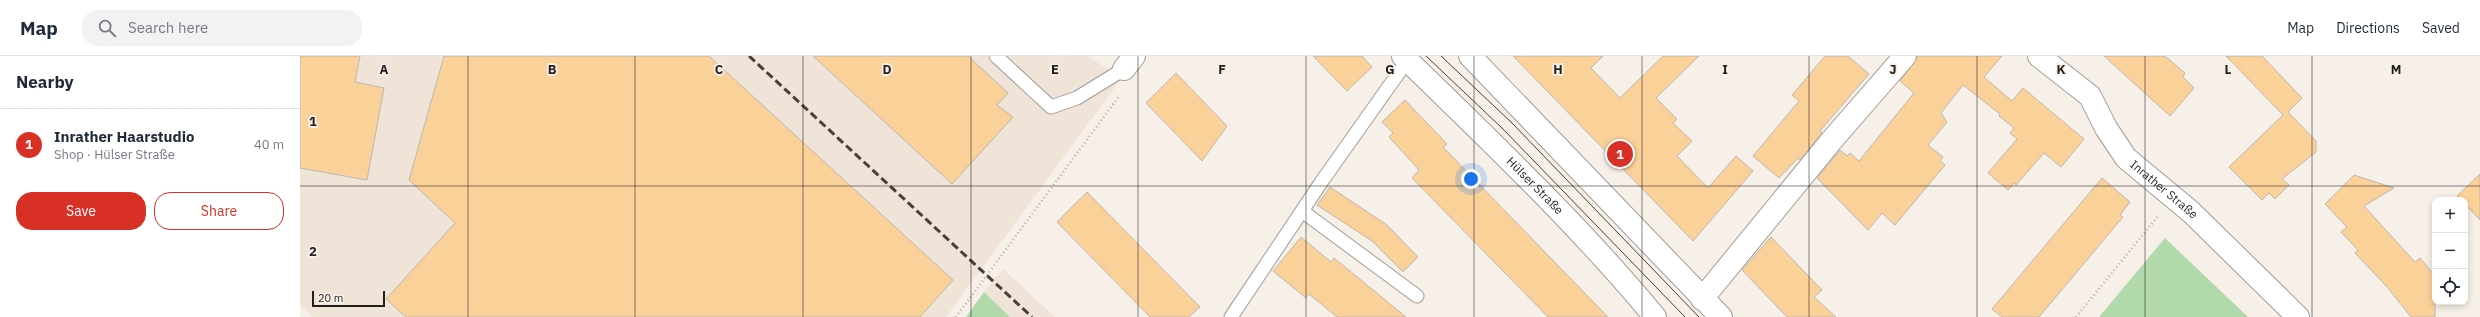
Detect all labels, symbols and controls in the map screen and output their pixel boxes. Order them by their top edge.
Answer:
search box [82,10,362,46]
text: Map [20,16,58,40]
icon: search [96,17,118,39]
text: Search here [128,18,208,37]
text: Map [2287,19,2314,37]
text: Directions [2336,19,2400,37]
text: Saved [2422,19,2460,37]
text: A [380,61,389,78]
text: B [548,61,557,78]
text: C [715,61,724,78]
text: D [882,61,892,78]
text: E [1051,61,1059,78]
text: F [1218,61,1226,78]
text: G [1385,61,1395,78]
text: H [1553,61,1563,78]
text: I [1722,61,1728,78]
text: J [1889,61,1897,78]
text: K [2056,61,2066,78]
text: L [2225,61,2232,78]
text: M [2391,61,2401,78]
text: Nearby [16,71,74,93]
text: 1 [309,113,317,130]
text: Inrather Haarstudio [54,127,194,146]
text: 1 [25,136,33,153]
text: 40 m [254,136,284,153]
pin: 1 [1607,139,1633,169]
text: Shop · Hülser Straße [54,146,175,163]
street label: Hülser Straße [1504,154,1567,218]
street label: Inrather Straße [2127,157,2202,222]
your location [1461,169,1481,189]
button: Save [16,192,146,230]
button: Share [154,192,284,230]
map controls [2432,197,2468,305]
button: + [2432,197,2468,233]
button: − [2432,233,2468,269]
text: 2 [309,243,317,260]
button: locate [2432,269,2468,305]
scale bar [312,289,385,308]
text: 20 m [318,291,343,305]

